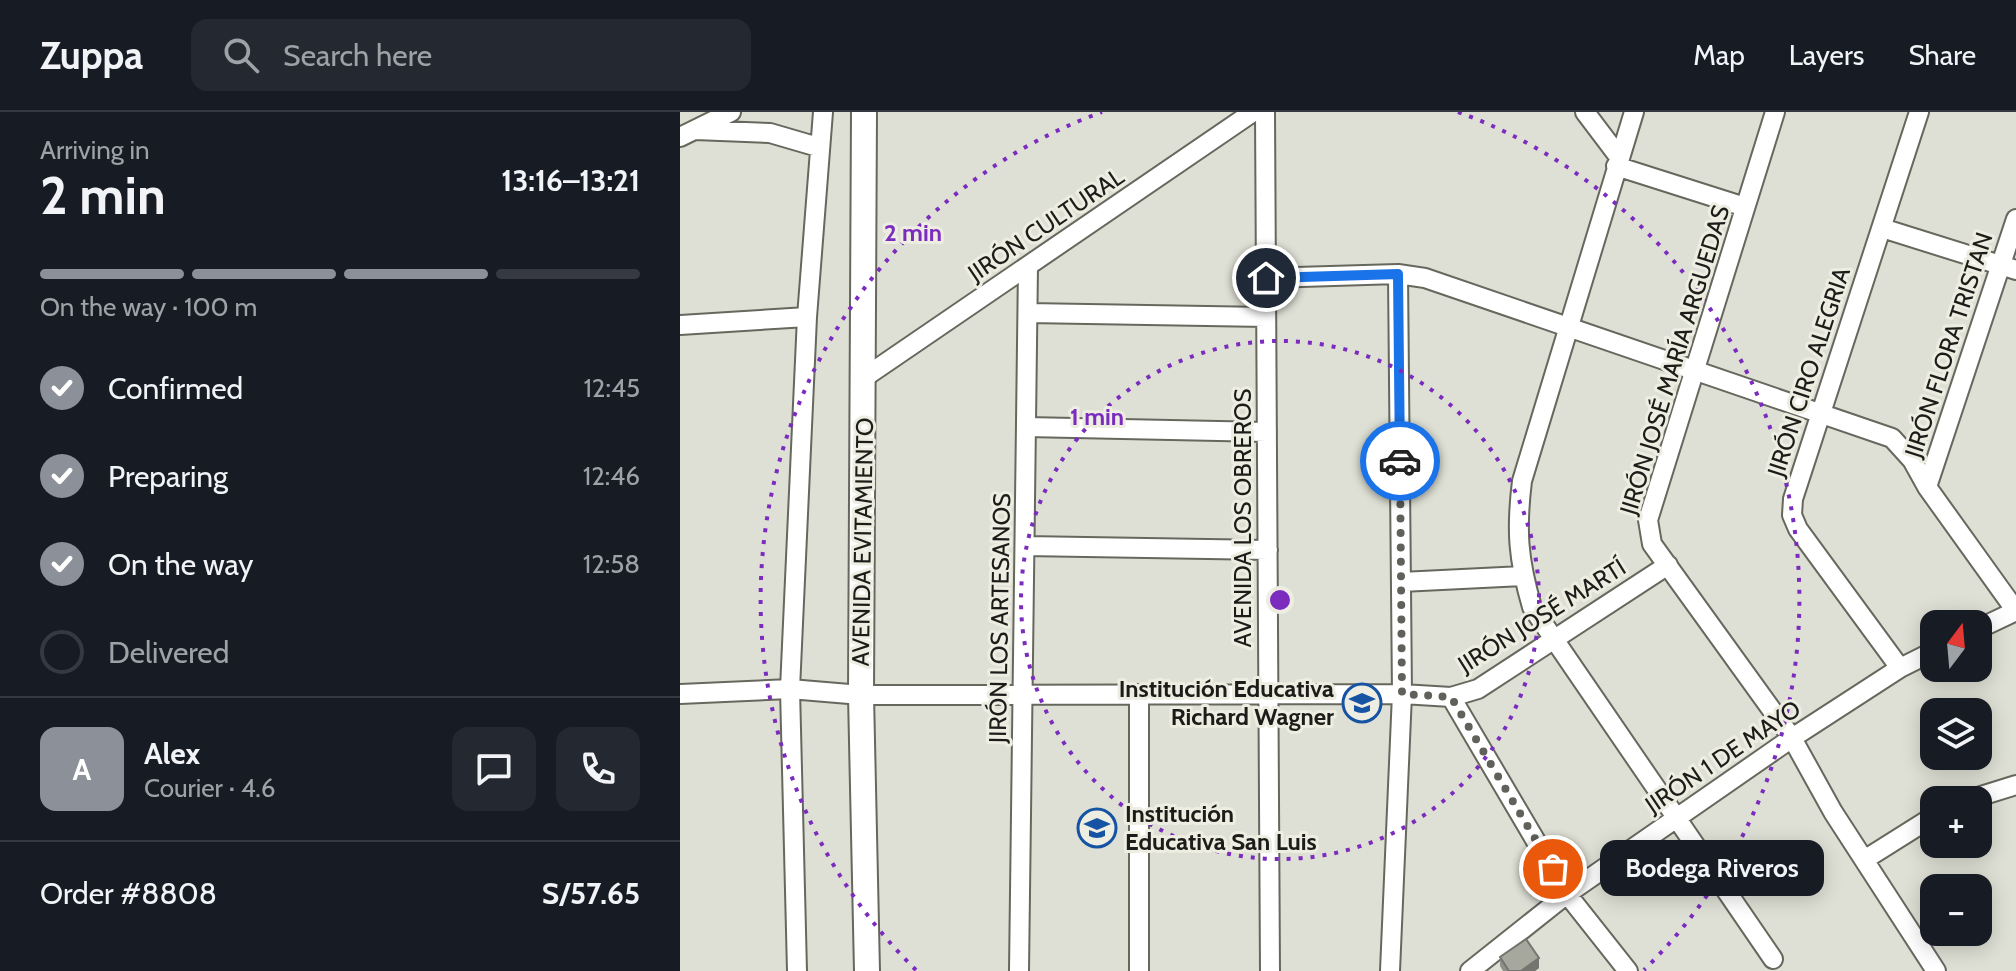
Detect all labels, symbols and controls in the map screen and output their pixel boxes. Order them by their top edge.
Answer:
search box [191,19,751,91]
text: Zuppa [40,32,143,79]
icon: search [219,33,263,77]
text: Search here [283,37,432,74]
text: Map [1693,38,1745,72]
text: Layers [1789,38,1864,72]
text: Share [1908,38,1976,72]
text: Arriving in [40,134,150,166]
text: 13:16–13:21 [501,162,640,199]
street label: JIRÓN CULTURAL [962,162,1129,288]
text: 2 min [40,164,166,227]
street label: JIRÓN JOSÉ MARÍA ARGUEDAS [1613,202,1735,519]
text: 2 min [884,218,942,247]
street label: JIRÓN FLORA TRISTAN [1898,229,1999,462]
pin [1232,244,1300,312]
icon: home [1244,256,1288,300]
street label: JIRÓN CIRO ALEGRIA [1761,263,1856,481]
text: On the way · 100 m [40,291,257,323]
icon: check [40,366,84,410]
text: Confirmed [108,370,243,407]
text: 12:45 [583,372,640,404]
street label: AVENIDA LOS OBREROS [1228,389,1257,647]
text: 1 min [1070,402,1124,431]
street label: AVENIDA EVITAMIENTO [846,417,879,667]
courier [1360,421,1440,501]
icon: car [1378,439,1422,483]
icon: check [40,454,84,498]
text: Preparing [108,458,228,495]
text: 12:46 [583,460,640,492]
street label: JIRÓN LOS ARTESANOS [983,493,1016,744]
icon: check [40,542,84,586]
text: On the way [108,546,253,583]
text: 12:58 [583,548,640,580]
street label: JIRÓN JOSÉ MARTÍ [1452,552,1631,679]
centre of rings [1266,586,1294,614]
north arrow [1920,610,1992,682]
map controls [1920,610,1992,946]
text: Delivered [108,634,229,671]
place label: Institución Educativa Richard Wagner [1119,674,1334,731]
school or university icon: Institución Educativa Richard Wagner [1341,682,1383,724]
street label: JIRÓN 1 DE MAYO [1639,694,1806,820]
button: layers [1920,698,1992,770]
button: chat [452,727,536,811]
button: phone [556,727,640,811]
text: Alex [144,735,200,772]
text: A [73,751,91,788]
text: Courier · 4.6 [144,772,276,804]
button: + [1920,786,1992,858]
place label: Institución Educativa San Luis [1125,799,1317,856]
school or university icon: Institución Educativa San Luis [1076,807,1118,849]
pin [1519,835,1587,903]
callout: Bodega Riveros [1601,841,1825,897]
icon: bag [1531,847,1575,891]
text: Bodega Riveros [1625,852,1799,884]
button: − [1920,874,1992,946]
text: Order #8808 [40,875,217,912]
text: S/57.65 [542,875,640,912]

